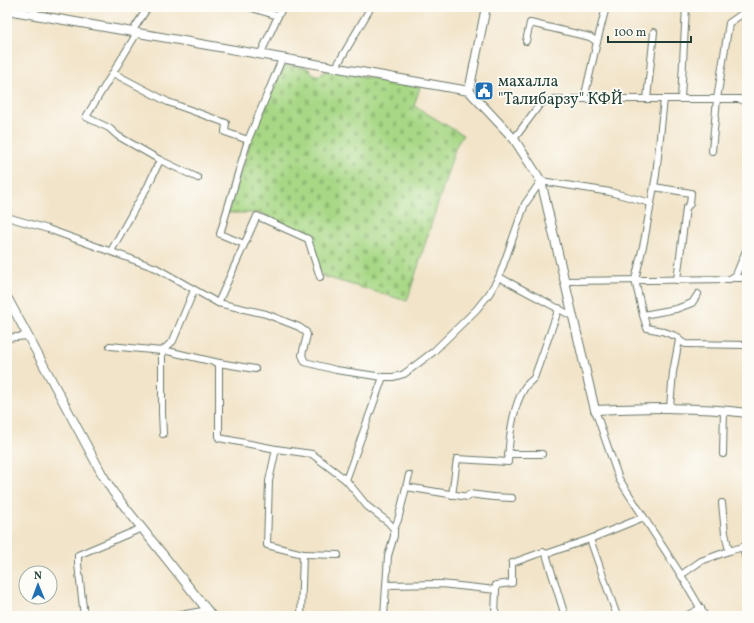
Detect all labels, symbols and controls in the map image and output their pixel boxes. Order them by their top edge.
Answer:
scale bar [608,18,691,44]
text: 100 m [614,25,647,41]
place label: махалла "Талибарзу" КФЙ [498,71,623,111]
public building icon: махалла "Талибарзу" КФЙ [473,80,495,102]
north arrow [18,565,58,605]
text: N [34,569,42,584]

